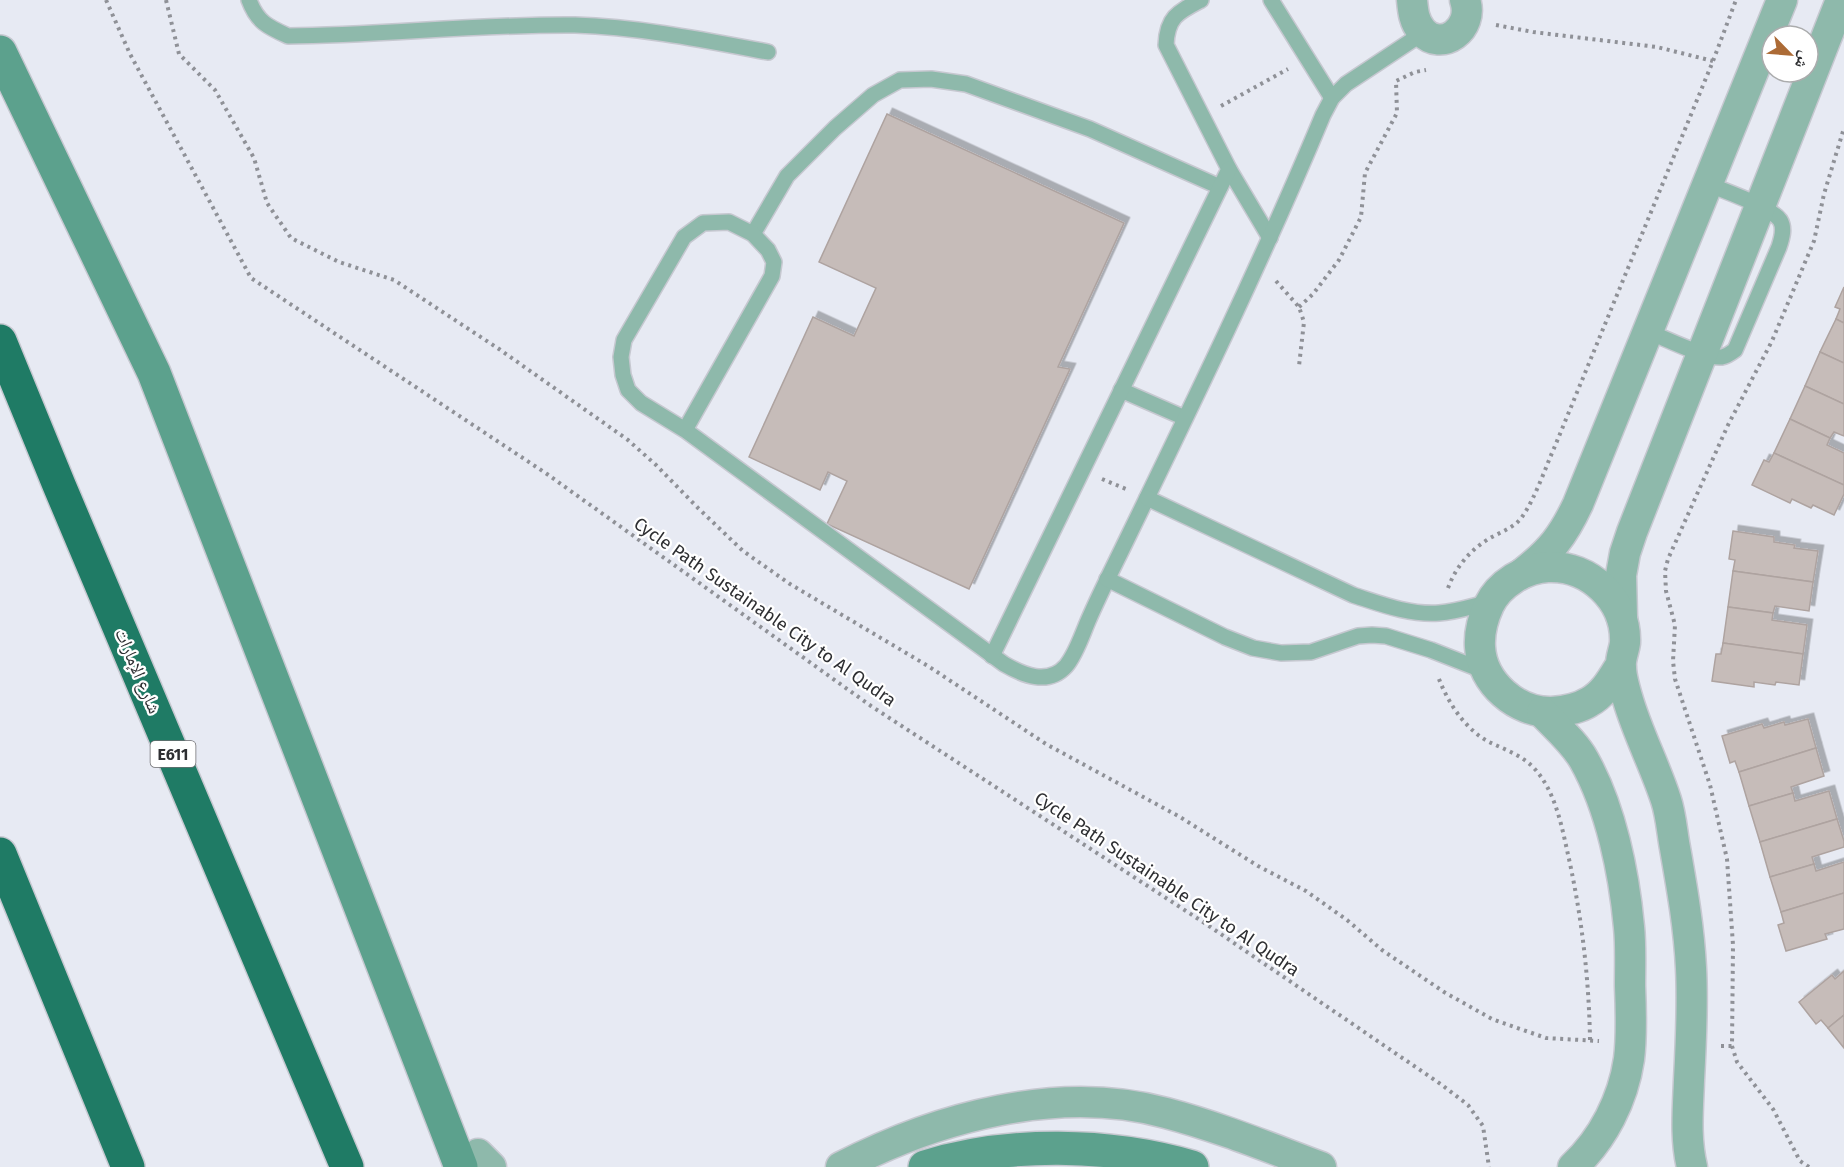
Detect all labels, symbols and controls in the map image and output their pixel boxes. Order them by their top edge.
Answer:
north arrow [1760,24,1820,84]
text: ش [1791,48,1815,72]
street label: Cycle Path Sustainable City to Al Qudra [630,513,900,711]
street label: شارع الإمارات [110,625,166,717]
road number: E611 [150,741,195,767]
street label: Cycle Path Sustainable City to Al Qudra [1030,787,1304,981]

